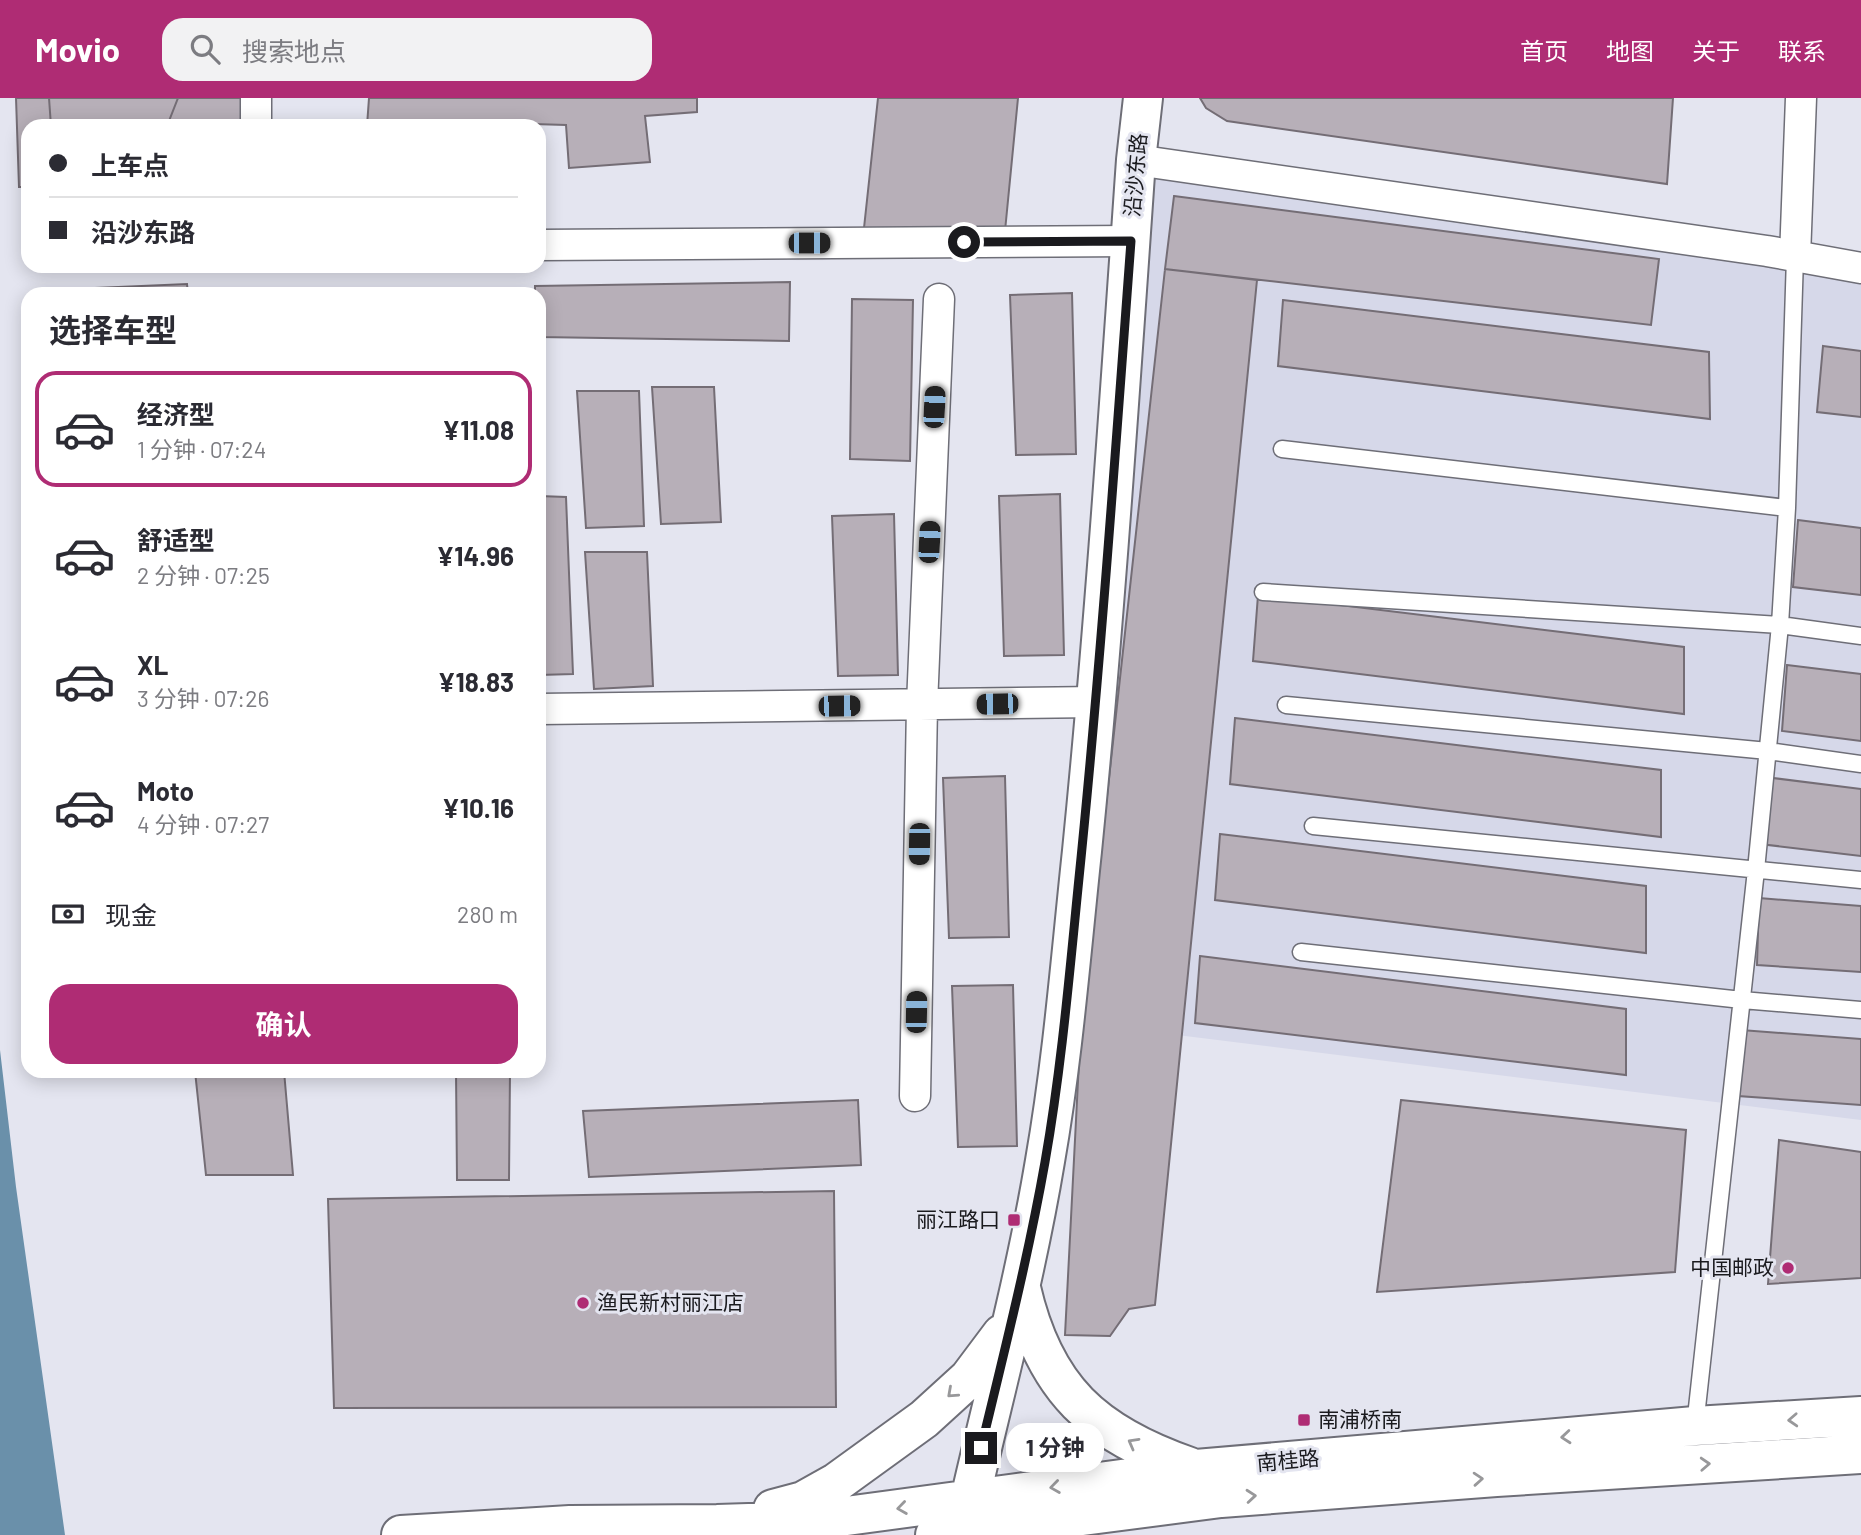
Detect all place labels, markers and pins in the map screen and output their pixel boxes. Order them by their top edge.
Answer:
place label: 丽江路口 [916,1206,1000,1231]
marker: 丽江路口 [1006,1212,1022,1228]
place label: 中国邮政 [1690,1254,1774,1279]
marker: 中国邮政 [1780,1260,1796,1276]
place label: 渔民新村丽江店 [597,1289,744,1314]
marker: 渔民新村丽江店 [575,1295,591,1311]
place label: 南浦桥南 [1318,1406,1402,1431]
marker: 南浦桥南 [1296,1412,1312,1428]

